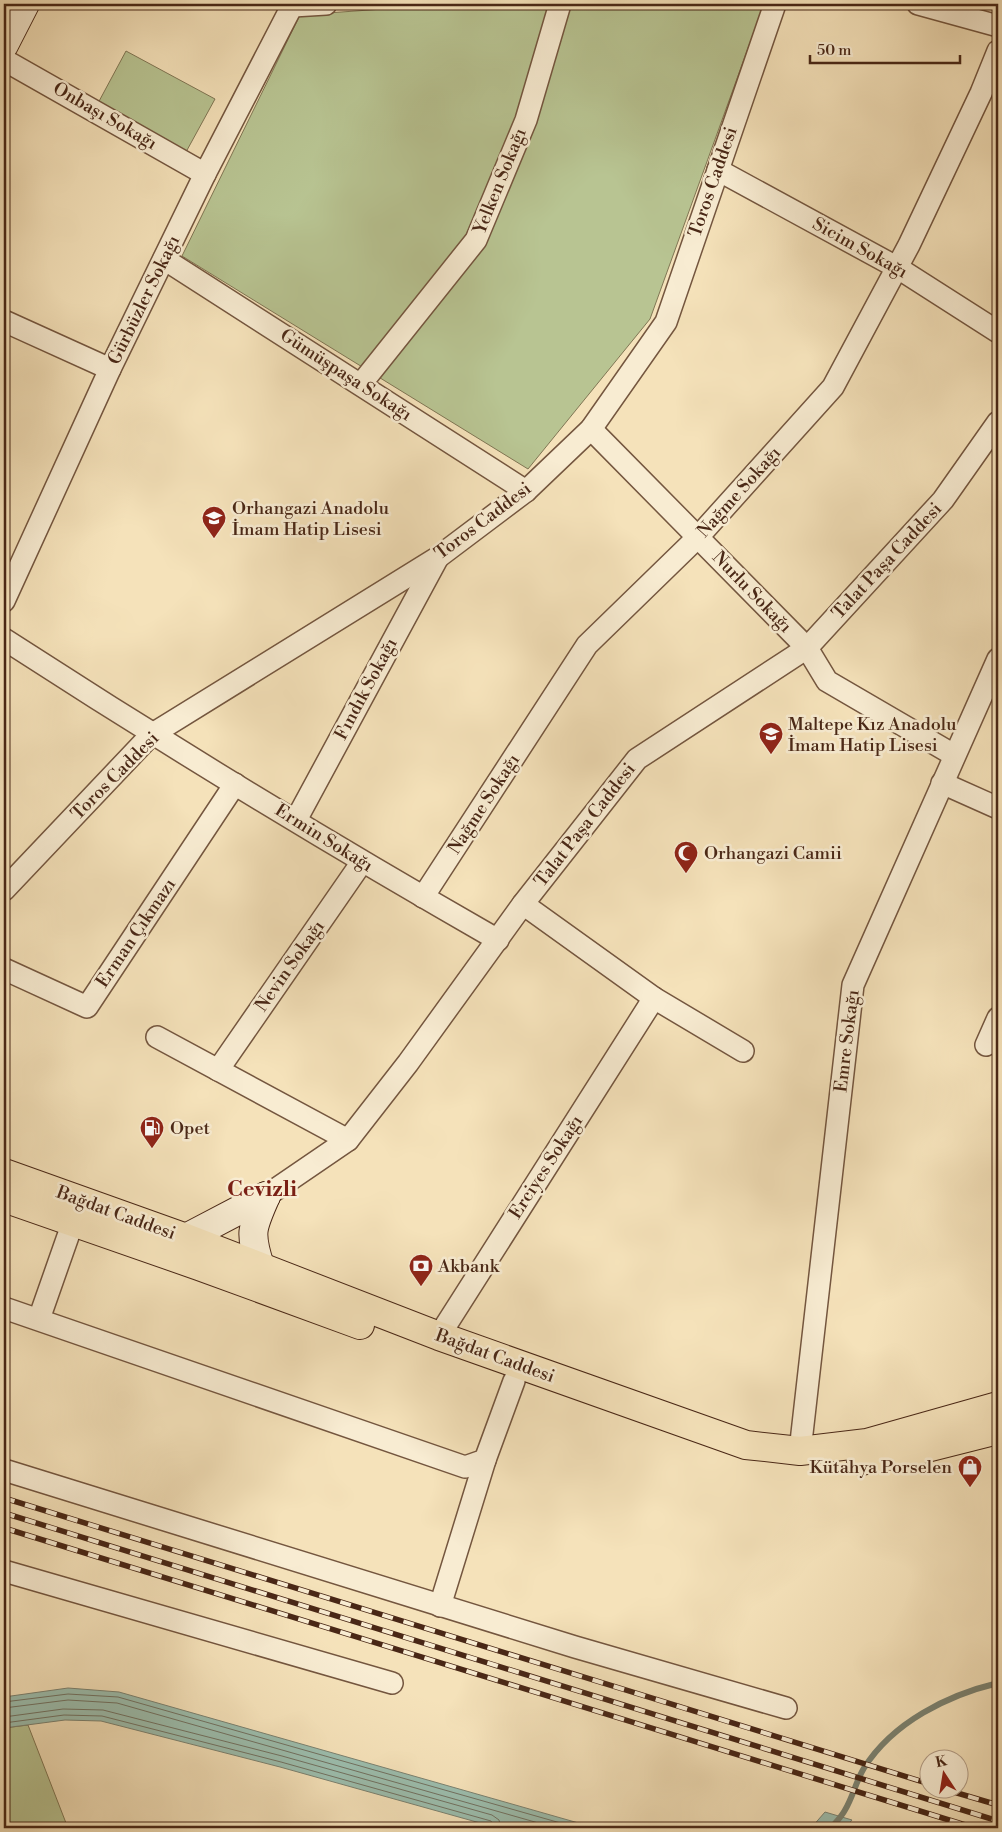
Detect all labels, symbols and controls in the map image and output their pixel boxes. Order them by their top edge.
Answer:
scale bar [810,32,960,64]
text: 50 m [817,41,851,60]
street label: Onbaşı Sokağı [49,77,161,155]
street label: Yelken Sokağı [468,124,532,238]
street label: Toros Caddesi [683,124,743,240]
street label: Sicim Sokağı [808,212,912,284]
street label: Gürbüzler Sokağı [103,232,185,368]
street label: Gümüşpaşa Sokağı [276,324,416,426]
street label: Nağme Sokağı [692,442,786,542]
street label: Toros Caddesi [430,477,536,565]
place label: Orhangazi Anadolu İmam Hatip Lisesi [232,497,390,541]
street label: Talat Paşa Caddesi [827,498,947,624]
school or university icon: Orhangazi Anadolu İmam Hatip Lisesi [201,505,227,539]
street label: Nurlu Sokağı [707,546,797,638]
street label: Fındık Sokağı [329,634,403,744]
place label: Maltepe Kız Anadolu İmam Hatip Lisesi [788,713,957,757]
school or university icon: Maltepe Kız Anadolu İmam Hatip Lisesi [758,721,784,755]
street label: Toros Caddesi [66,727,164,825]
street label: Nağme Sokağı [443,750,525,858]
street label: Talat Paşa Caddesi [529,758,641,892]
street label: Ermin Sokağı [271,799,377,877]
mosque icon: Orhangazi Camii [673,840,699,874]
place label: Orhangazi Camii [704,842,842,865]
street label: Erman Çıkmazı [91,874,181,992]
street label: Nevin Sokağı [250,916,330,1016]
street label: Emre Sokağı [829,988,865,1094]
street label: Erciyes Sokağı [504,1111,588,1223]
fuel station icon: Opet [139,1115,165,1149]
place label: Opet [170,1117,211,1140]
district label: Cevizli [227,1176,297,1203]
street label: Bağdat Caddesi [52,1180,179,1245]
bank icon: Akbank [408,1253,434,1287]
place label: Akbank [437,1255,501,1278]
street label: Bağdat Caddesi [431,1323,558,1388]
shop icon: Kütahya Porselen [957,1454,983,1488]
place label: Kütahya Porselen [809,1456,952,1479]
north arrow [920,1750,970,1800]
text: K [934,1752,950,1772]

